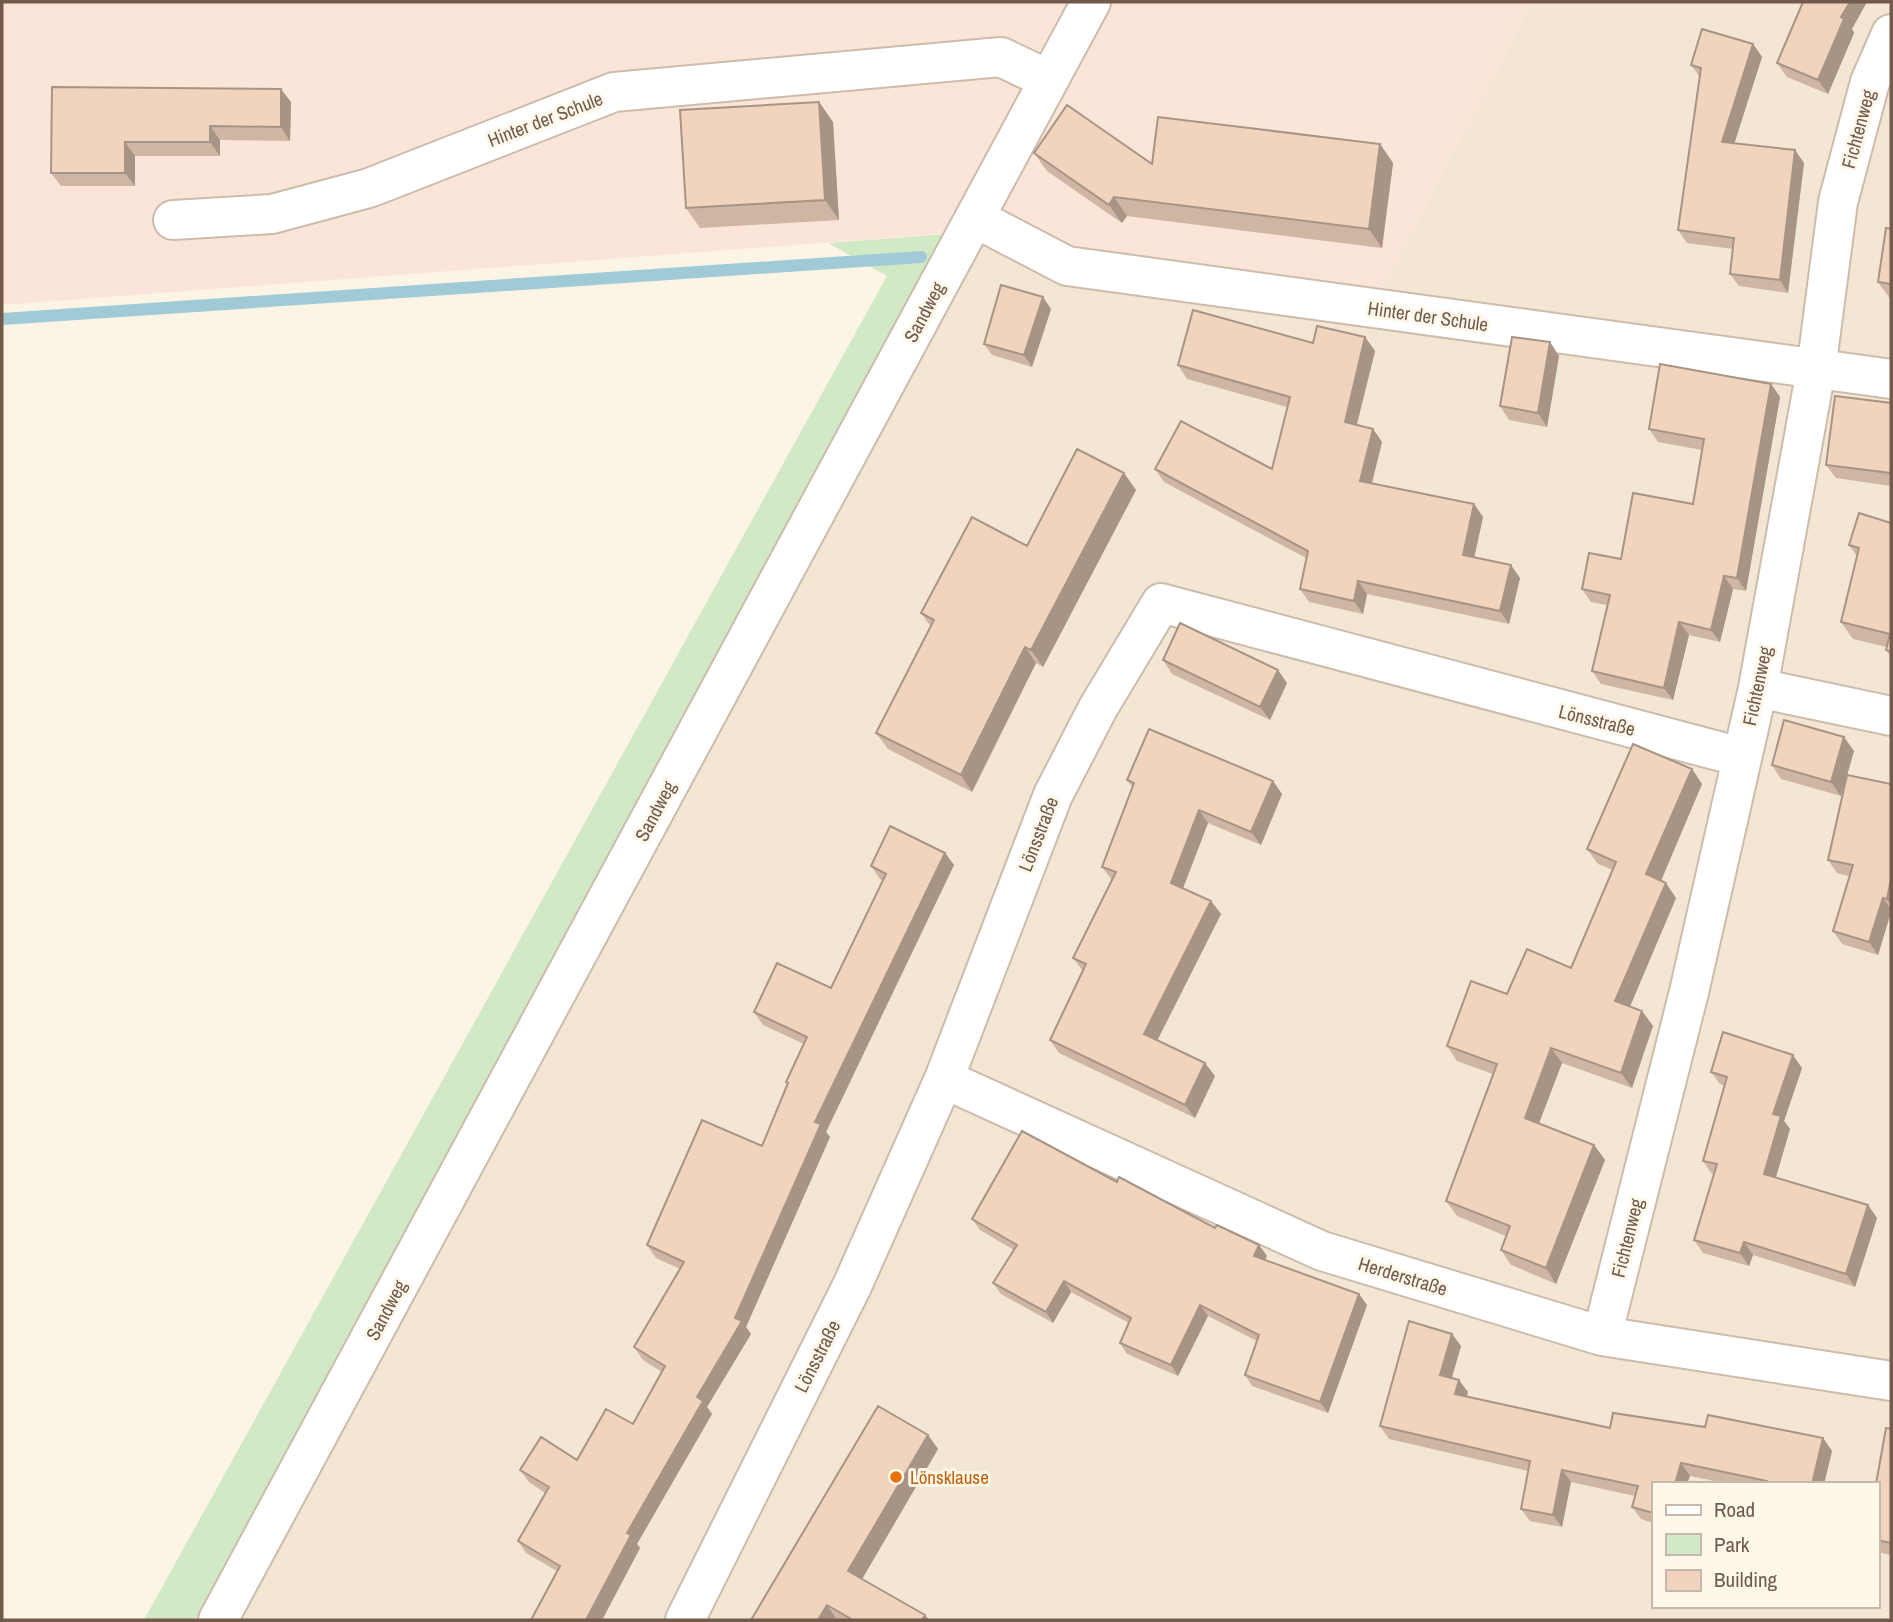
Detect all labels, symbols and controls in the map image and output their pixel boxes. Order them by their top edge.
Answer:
street label: Hinter der Schule [484,85,606,153]
street label: Fichtenweg [1835,86,1881,171]
street label: Sandweg [897,277,951,347]
street label: Hinter der Schule [1366,295,1490,337]
street label: Fichtenweg [1736,644,1778,728]
street label: Lönsstraße [1556,698,1638,742]
street label: Sandweg [628,776,682,846]
street label: Lönsstraße [1012,793,1064,875]
street label: Fichtenweg [1605,1195,1649,1280]
street label: Herderstraße [1355,1250,1451,1302]
street label: Sandweg [359,1275,413,1345]
street label: Lönsstraße [788,1315,846,1397]
place label: Lönsklause [910,1464,989,1490]
marker: Lönsklause [888,1469,904,1485]
legend [1652,1482,1879,1608]
text: Road [1714,1495,1755,1524]
text: Park [1714,1530,1750,1559]
text: Building [1714,1565,1778,1594]

